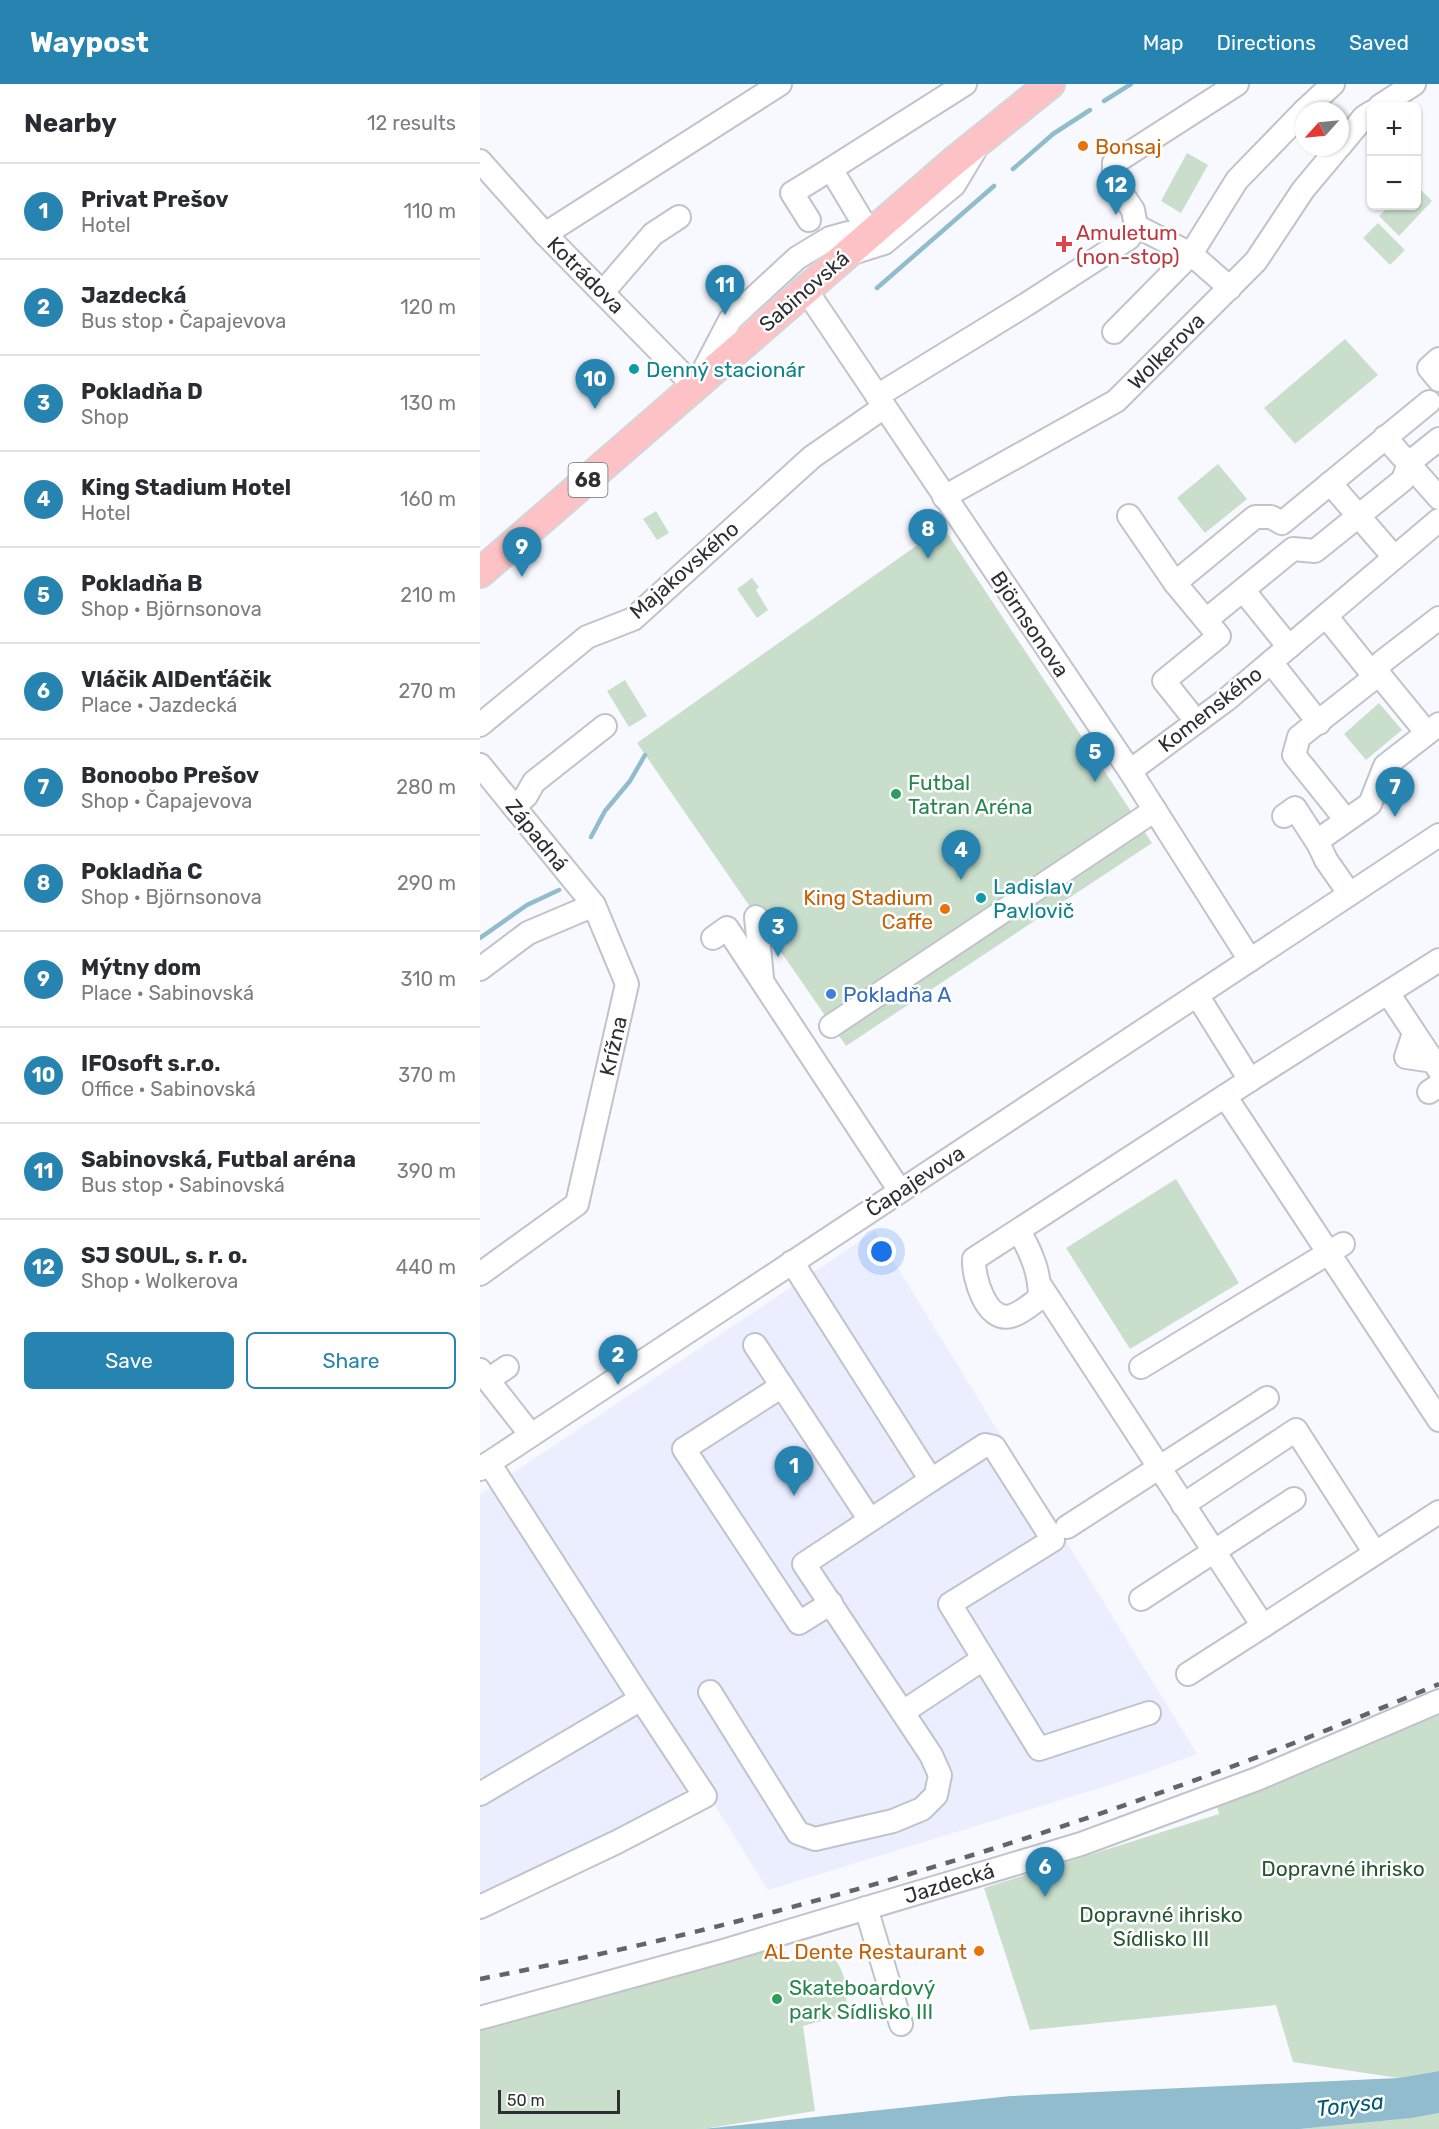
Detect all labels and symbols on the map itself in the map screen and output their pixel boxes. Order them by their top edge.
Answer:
north arrow [1295,102,1349,156]
place label: Bonsaj [1095,134,1162,159]
marker: Bonsaj [1076,139,1090,153]
pin: 12 [1096,166,1136,215]
place label: Amuletum (non-stop) [1076,220,1180,269]
street label: Kotrádova [542,231,630,319]
marker: Amuletum (non-stop) [1057,237,1071,251]
street label: Sabinovská [754,245,854,337]
pin: 11 [706,266,744,315]
street label: Wolkerova [1123,308,1209,394]
place label: Denný stacionár [646,357,805,382]
pin: 10 [576,360,614,409]
marker: Denný stacionár [627,362,641,376]
road number: 68 [568,463,608,497]
pin: 8 [908,510,948,559]
street label: Majakovského [624,516,744,624]
pin: 9 [502,528,542,577]
street label: Björnsonova [986,566,1074,682]
street label: Komenského [1153,661,1267,757]
pin: 5 [1076,732,1114,782]
pin: 7 [1376,768,1414,817]
place label: Futbal Tatran Aréna [908,770,1033,819]
marker: Futbal Tatran Aréna [889,787,903,801]
street label: Západná [501,794,573,876]
pin: 4 [942,830,980,880]
place label: Ladislav Pavlovič [993,874,1074,923]
place label: King Stadium Caffe [803,885,933,934]
marker: Ladislav Pavlovič [974,891,988,905]
marker: King Stadium Caffe [938,902,952,916]
pin: 3 [758,908,798,957]
place label: Pokladňa A [843,982,951,1007]
marker: Pokladňa A [824,987,838,1001]
street label: Krížna [594,1014,632,1078]
street label: Čapajevova [861,1140,969,1222]
your location [867,1237,896,1266]
pin: 2 [598,1336,638,1385]
pin: 1 [774,1446,814,1496]
pin: 6 [1026,1848,1064,1897]
park label: Dopravné ihrisko [1261,1856,1425,1881]
street label: Jazdecká [901,1857,997,1909]
park label: Dopravné ihrisko Sídlisko III [1079,1902,1243,1951]
place label: AL Dente Restaurant [764,1939,967,1964]
marker: AL Dente Restaurant [972,1944,986,1958]
place label: Skateboardový park Sídlisko III [789,1975,936,2024]
marker: Skateboardový park Sídlisko III [770,1992,784,2006]
scale bar [498,2087,620,2114]
water label: Torysa [1315,2087,1385,2123]

